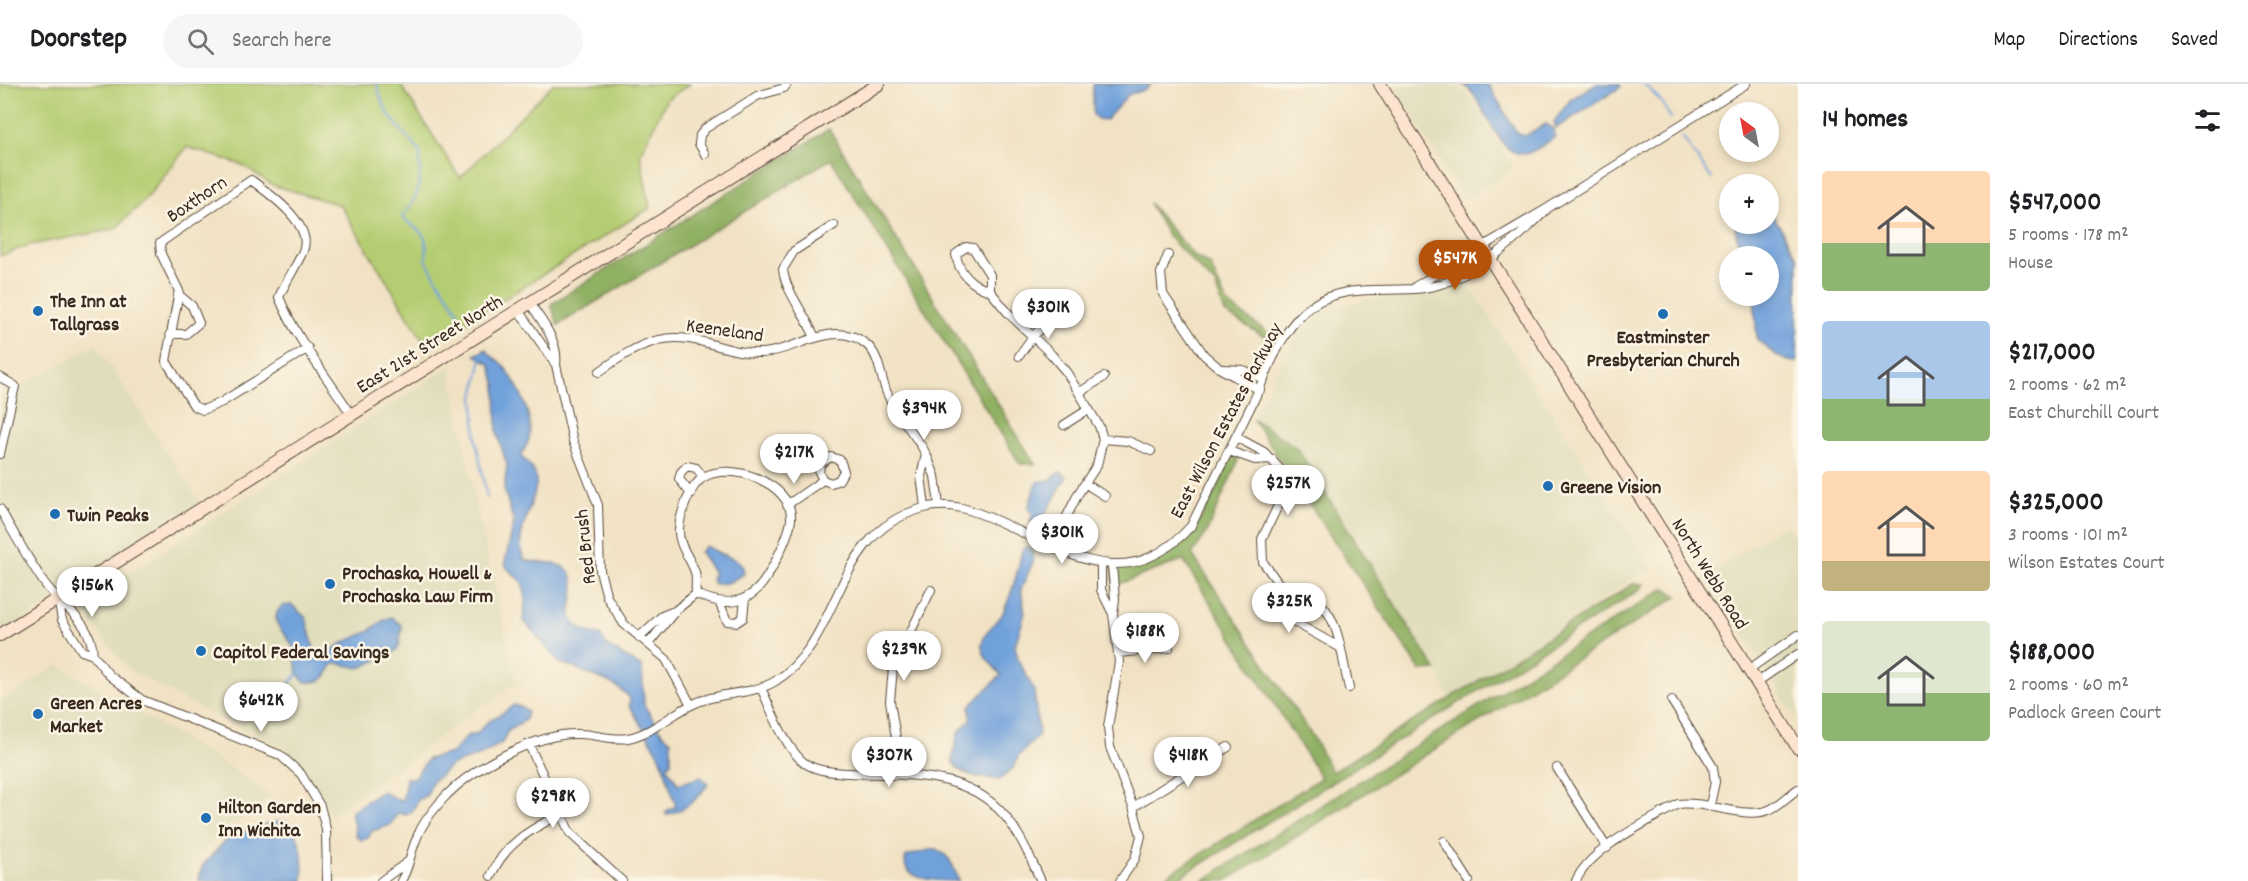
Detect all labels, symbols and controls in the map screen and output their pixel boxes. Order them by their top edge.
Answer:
search box [163,14,583,68]
text: Doorstep [30,21,127,61]
icon: search [184,25,217,58]
text: Search here [232,26,332,57]
text: Map [1994,26,2025,56]
text: Directions [2058,26,2138,56]
text: Saved [2171,26,2218,56]
north arrow [1719,102,1779,162]
map controls [1719,102,1779,306]
text: 14 homes [1822,102,1908,139]
icon: filters [2191,104,2224,137]
street label: Boxthorn [162,170,234,231]
button: + [1719,174,1779,234]
text: $547,000 [2008,185,2101,222]
icon: home [1870,195,1942,267]
text: 5 rooms · 178 m² [2008,222,2129,250]
pin: $547K [1413,240,1497,291]
text: $547K [1433,245,1477,273]
button: − [1719,246,1779,306]
text: House [2008,250,2053,278]
place label: The Inn at Tallgrass [50,289,127,340]
street label: East 21st Street North [352,289,509,402]
pin: $301K [1006,289,1090,340]
text: $301K [1026,294,1070,322]
marker: The Inn at Tallgrass [31,304,45,318]
marker: Eastminster Presbyterian Church [1656,307,1670,321]
street label: Keeneland [684,313,765,351]
street label: East Wilson Estates Parkway [1164,318,1292,524]
place label: Eastminster Presbyterian Church [1586,325,1740,376]
text: $217,000 [2008,335,2096,372]
icon: home [1870,345,1942,417]
text: 2 rooms · 62 m² [2008,372,2127,400]
pin: $394K [882,390,966,441]
text: $394K [901,395,947,423]
text: East Churchill Court [2008,400,2159,428]
pin: $217K [752,434,836,485]
text: $217K [774,439,814,467]
pin: $257K [1246,465,1330,516]
text: $257K [1265,470,1311,498]
place label: Greene Vision [1560,475,1661,503]
marker: Greene Vision [1541,479,1555,493]
text: $325,000 [2008,485,2104,522]
icon: home [1870,495,1942,567]
place label: Twin Peaks [67,503,149,531]
marker: Twin Peaks [48,507,62,521]
street label: Red Brush [569,508,605,586]
street label: North Webb Road [1663,513,1754,636]
pin: $301K [1020,514,1104,565]
text: $301K [1040,519,1084,547]
text: 3 rooms · 101 m² [2008,522,2128,550]
text: Wilson Estates Court [2008,550,2165,578]
place label: Prochaska, Howell & Prochaska Law Firm [342,561,494,612]
pin: $156K [50,567,134,618]
text: $156K [71,572,113,600]
marker: Prochaska, Howell & Prochaska Law Firm [323,577,337,591]
pin: $325K [1247,583,1331,634]
text: $325K [1266,588,1312,616]
pin: $188K [1103,613,1187,664]
text: $188K [1125,618,1165,646]
pin: $239K [862,631,946,682]
text: $188,000 [2008,635,2095,672]
text: $239K [881,636,927,664]
place label: Capitol Federal Savings [213,640,389,668]
marker: Capitol Federal Savings [194,644,208,658]
icon: home [1870,645,1942,717]
text: 2 rooms · 60 m² [2008,672,2129,700]
pin: $642K [219,682,303,733]
text: $642K [238,687,284,715]
place label: Green Acres Market [50,691,143,742]
text: Padlock Green Court [2008,700,2161,728]
marker: Green Acres Market [31,707,45,721]
pin: $307K [847,737,931,788]
pin: $418K [1146,737,1230,788]
text: $307K [866,742,912,770]
text: $418K [1168,742,1208,770]
pin: $298K [511,778,595,829]
text: $298K [530,783,576,811]
place label: Hilton Garden Inn Wichita [218,795,321,846]
marker: Hilton Garden Inn Wichita [199,811,213,825]

